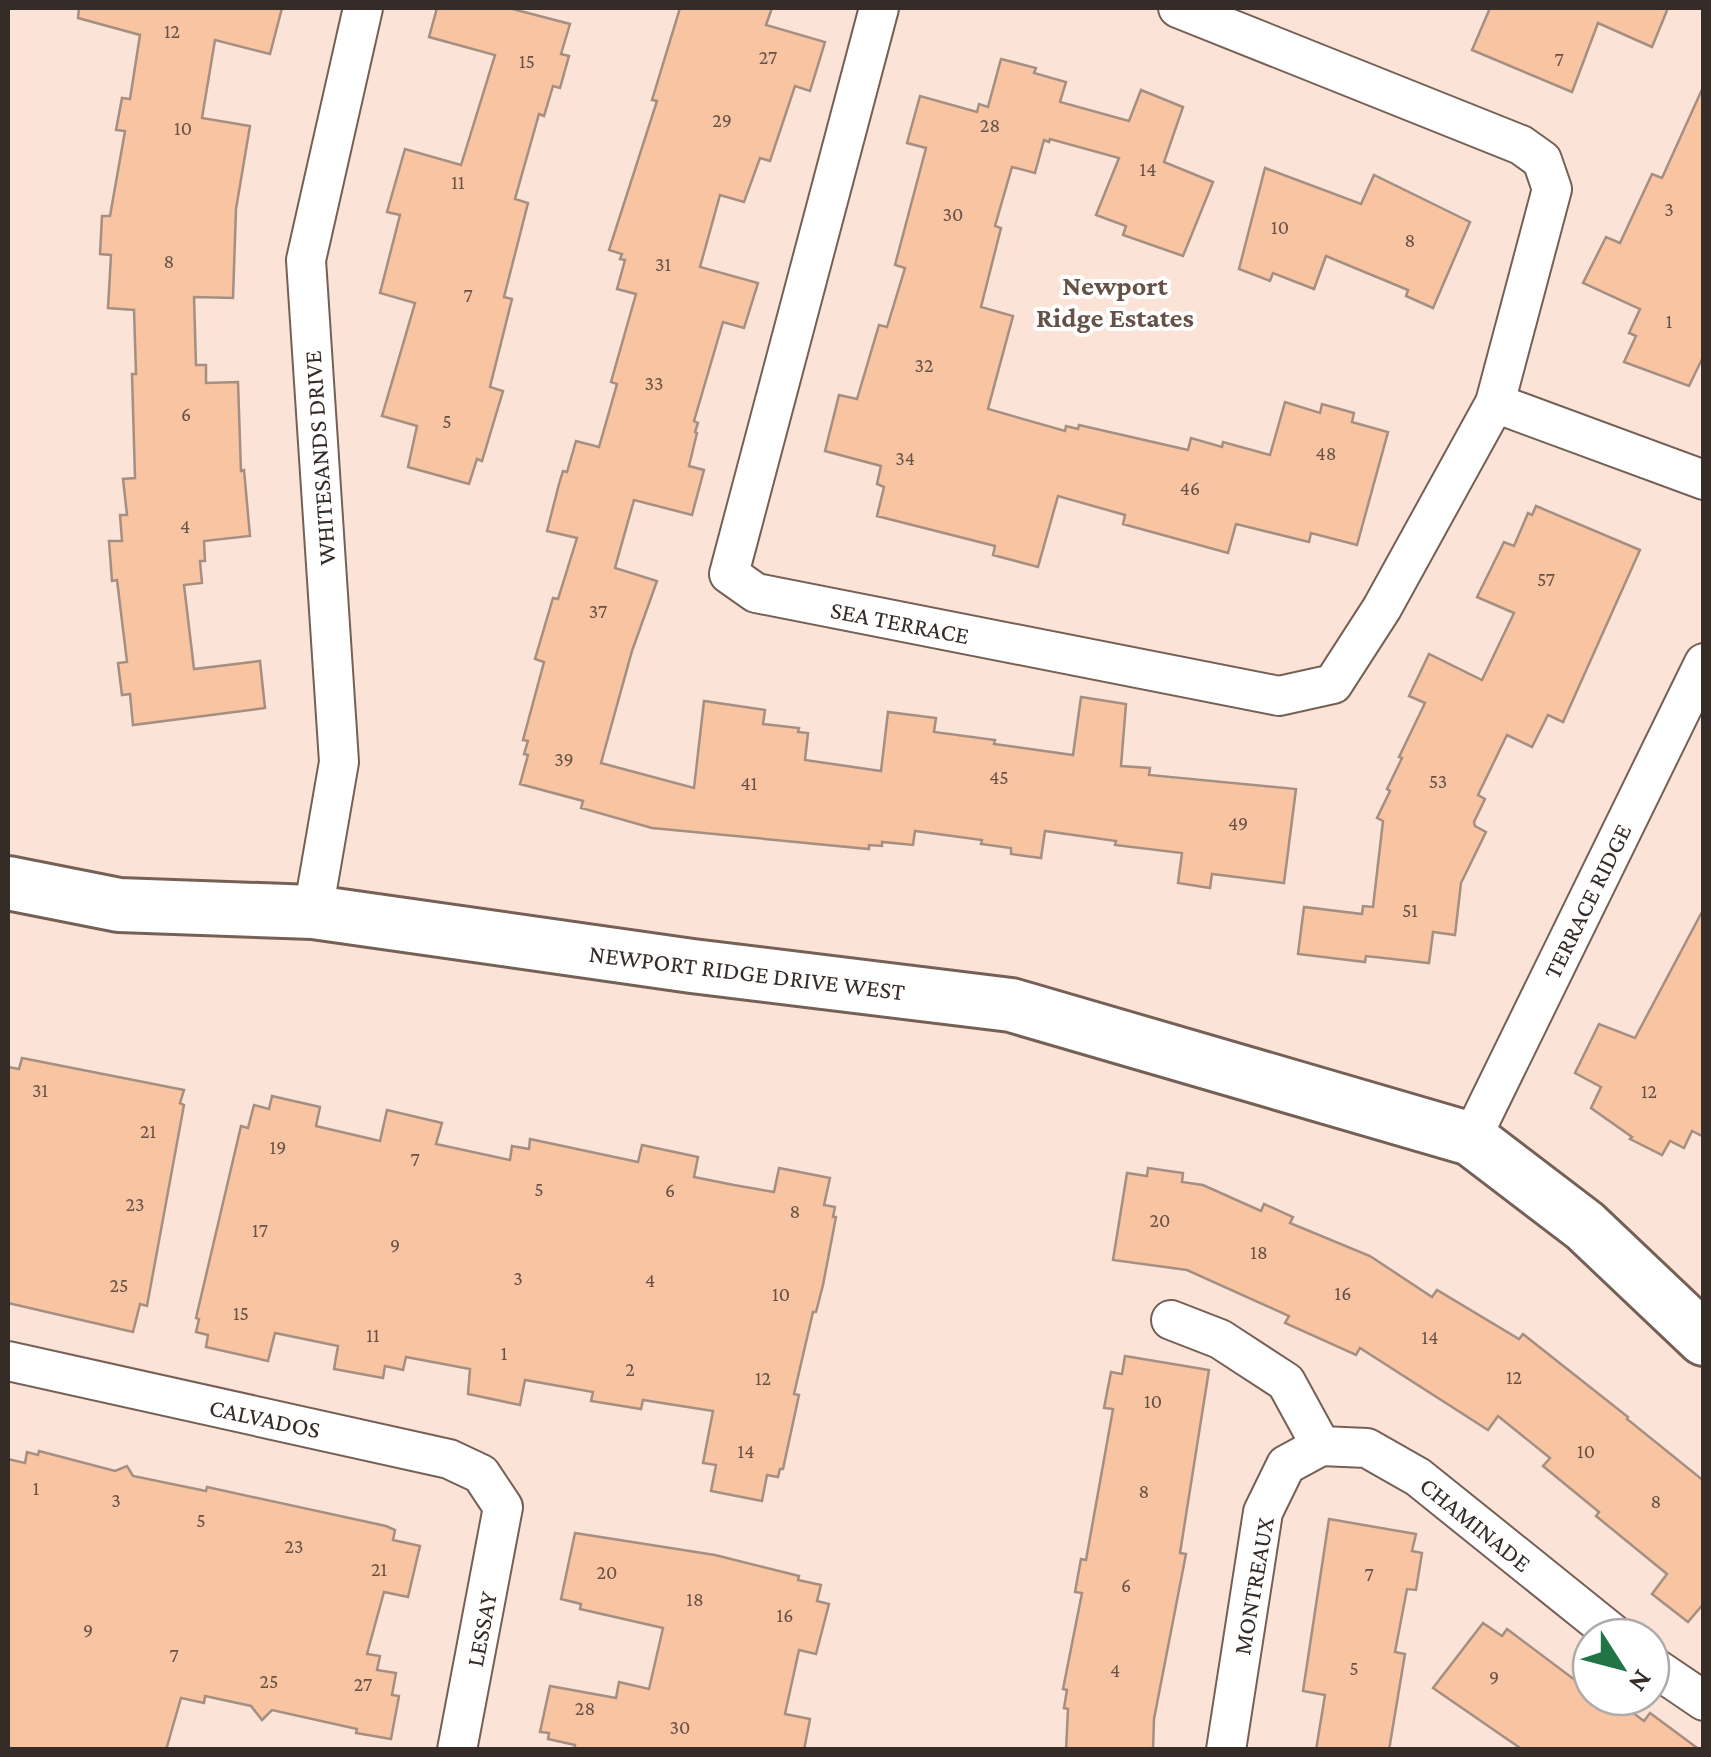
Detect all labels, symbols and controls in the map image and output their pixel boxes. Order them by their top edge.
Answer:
house number: 12 [164,20,180,42]
house number: 27 [759,46,777,68]
house number: 7 [1554,48,1564,70]
house number: 15 [519,50,535,72]
house number: 29 [712,109,732,131]
house number: 28 [980,114,1000,136]
house number: 10 [174,117,192,139]
house number: 14 [1140,158,1156,180]
house number: 11 [451,171,465,193]
house number: 3 [1664,198,1674,220]
house number: 30 [943,203,963,225]
house number: 10 [1271,216,1289,238]
house number: 8 [1405,229,1415,251]
house number: 8 [164,250,174,272]
house number: 31 [655,253,671,275]
district label: Newport Ridge Estates [1036,270,1194,333]
house number: 7 [463,284,473,306]
house number: 1 [1666,310,1672,332]
street label: WHITESANDS DRIVE [299,350,340,566]
house number: 32 [915,354,933,376]
house number: 33 [645,372,663,394]
house number: 6 [181,403,191,425]
house number: 5 [442,410,452,432]
house number: 48 [1316,442,1336,464]
house number: 34 [895,447,915,469]
house number: 46 [1180,477,1200,499]
house number: 4 [180,515,190,537]
house number: 57 [1537,568,1555,590]
street label: SEA TERRACE [828,596,972,649]
house number: 37 [589,600,607,622]
house number: 39 [554,748,574,770]
house number: 45 [989,766,1009,788]
house number: 53 [1429,770,1447,792]
house number: 41 [741,772,757,794]
house number: 49 [1228,812,1248,834]
street label: TERRACE RIDGE [1538,819,1637,983]
house number: 51 [1402,899,1418,921]
street label: NEWPORT RIDGE DRIVE WEST [588,940,907,1005]
house number: 31 [32,1079,48,1101]
house number: 12 [1641,1080,1657,1102]
house number: 21 [140,1120,156,1142]
house number: 19 [270,1136,286,1158]
house number: 7 [410,1148,420,1170]
house number: 5 [534,1178,544,1200]
house number: 6 [665,1179,675,1201]
house number: 23 [125,1193,145,1215]
house number: 8 [790,1200,800,1222]
house number: 20 [1150,1209,1170,1231]
house number: 17 [252,1219,268,1241]
house number: 9 [390,1234,400,1256]
house number: 18 [1250,1241,1268,1263]
house number: 3 [513,1267,523,1289]
house number: 4 [645,1269,655,1291]
house number: 25 [110,1274,128,1296]
house number: 16 [1335,1282,1351,1304]
house number: 10 [772,1283,790,1305]
house number: 15 [233,1302,249,1324]
house number: 11 [366,1324,380,1346]
house number: 14 [1422,1326,1438,1348]
house number: 1 [501,1342,507,1364]
house number: 2 [625,1358,635,1380]
house number: 12 [1506,1366,1522,1388]
house number: 12 [755,1367,771,1389]
house number: 10 [1144,1390,1162,1412]
street label: CALVADOS [207,1394,323,1443]
house number: 14 [738,1440,754,1462]
house number: 10 [1577,1440,1595,1462]
street label: CHAMINADE [1415,1472,1536,1577]
house number: 1 [33,1477,39,1499]
house number: 8 [1139,1480,1149,1502]
house number: 3 [111,1489,121,1511]
house number: 8 [1651,1490,1661,1512]
house number: 5 [196,1509,206,1531]
street label: MONTREAUX [1228,1514,1279,1657]
house number: 23 [284,1535,304,1557]
house number: 21 [371,1558,387,1580]
house number: 20 [597,1561,617,1583]
house number: 7 [1364,1563,1374,1585]
house number: 6 [1121,1574,1131,1596]
house number: 18 [686,1588,704,1610]
street label: LESSAY [461,1589,502,1669]
house number: 16 [777,1604,793,1626]
north arrow [1571,1617,1671,1717]
house number: 9 [83,1619,93,1641]
house number: 7 [169,1644,179,1666]
house number: 5 [1349,1657,1359,1679]
house number: 4 [1110,1659,1120,1681]
text: N [1623,1665,1659,1698]
house number: 9 [1489,1666,1499,1688]
house number: 25 [260,1670,278,1692]
house number: 27 [354,1673,372,1695]
house number: 28 [575,1697,595,1719]
house number: 30 [670,1716,690,1738]

